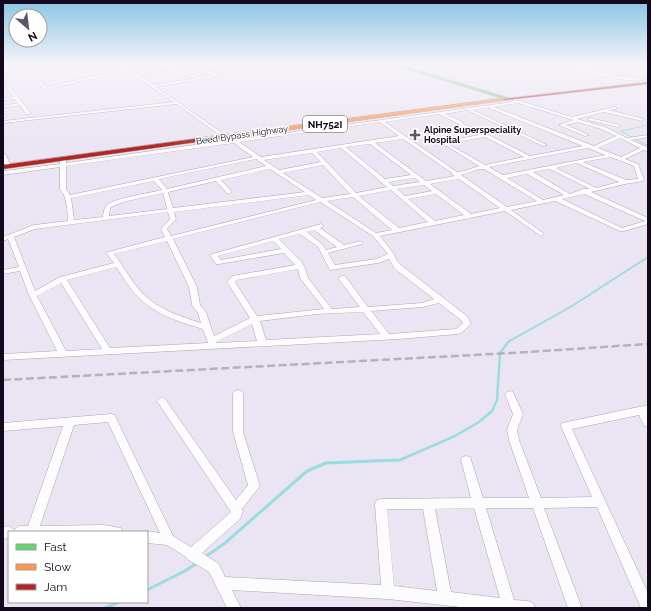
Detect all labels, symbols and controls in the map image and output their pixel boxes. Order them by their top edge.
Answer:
north arrow [8,8,48,48]
text: N [26,29,39,44]
road number: NH752I [303,116,347,132]
street label: Beed Bypass Highway [195,124,289,146]
place label: Alpine Superspeciality Hospital [424,125,521,145]
marker: Alpine Superspeciality Hospital [409,129,421,141]
legend [8,531,148,603]
text: Fast [44,540,67,554]
text: Slow [44,560,71,574]
text: Jam [44,580,67,594]

